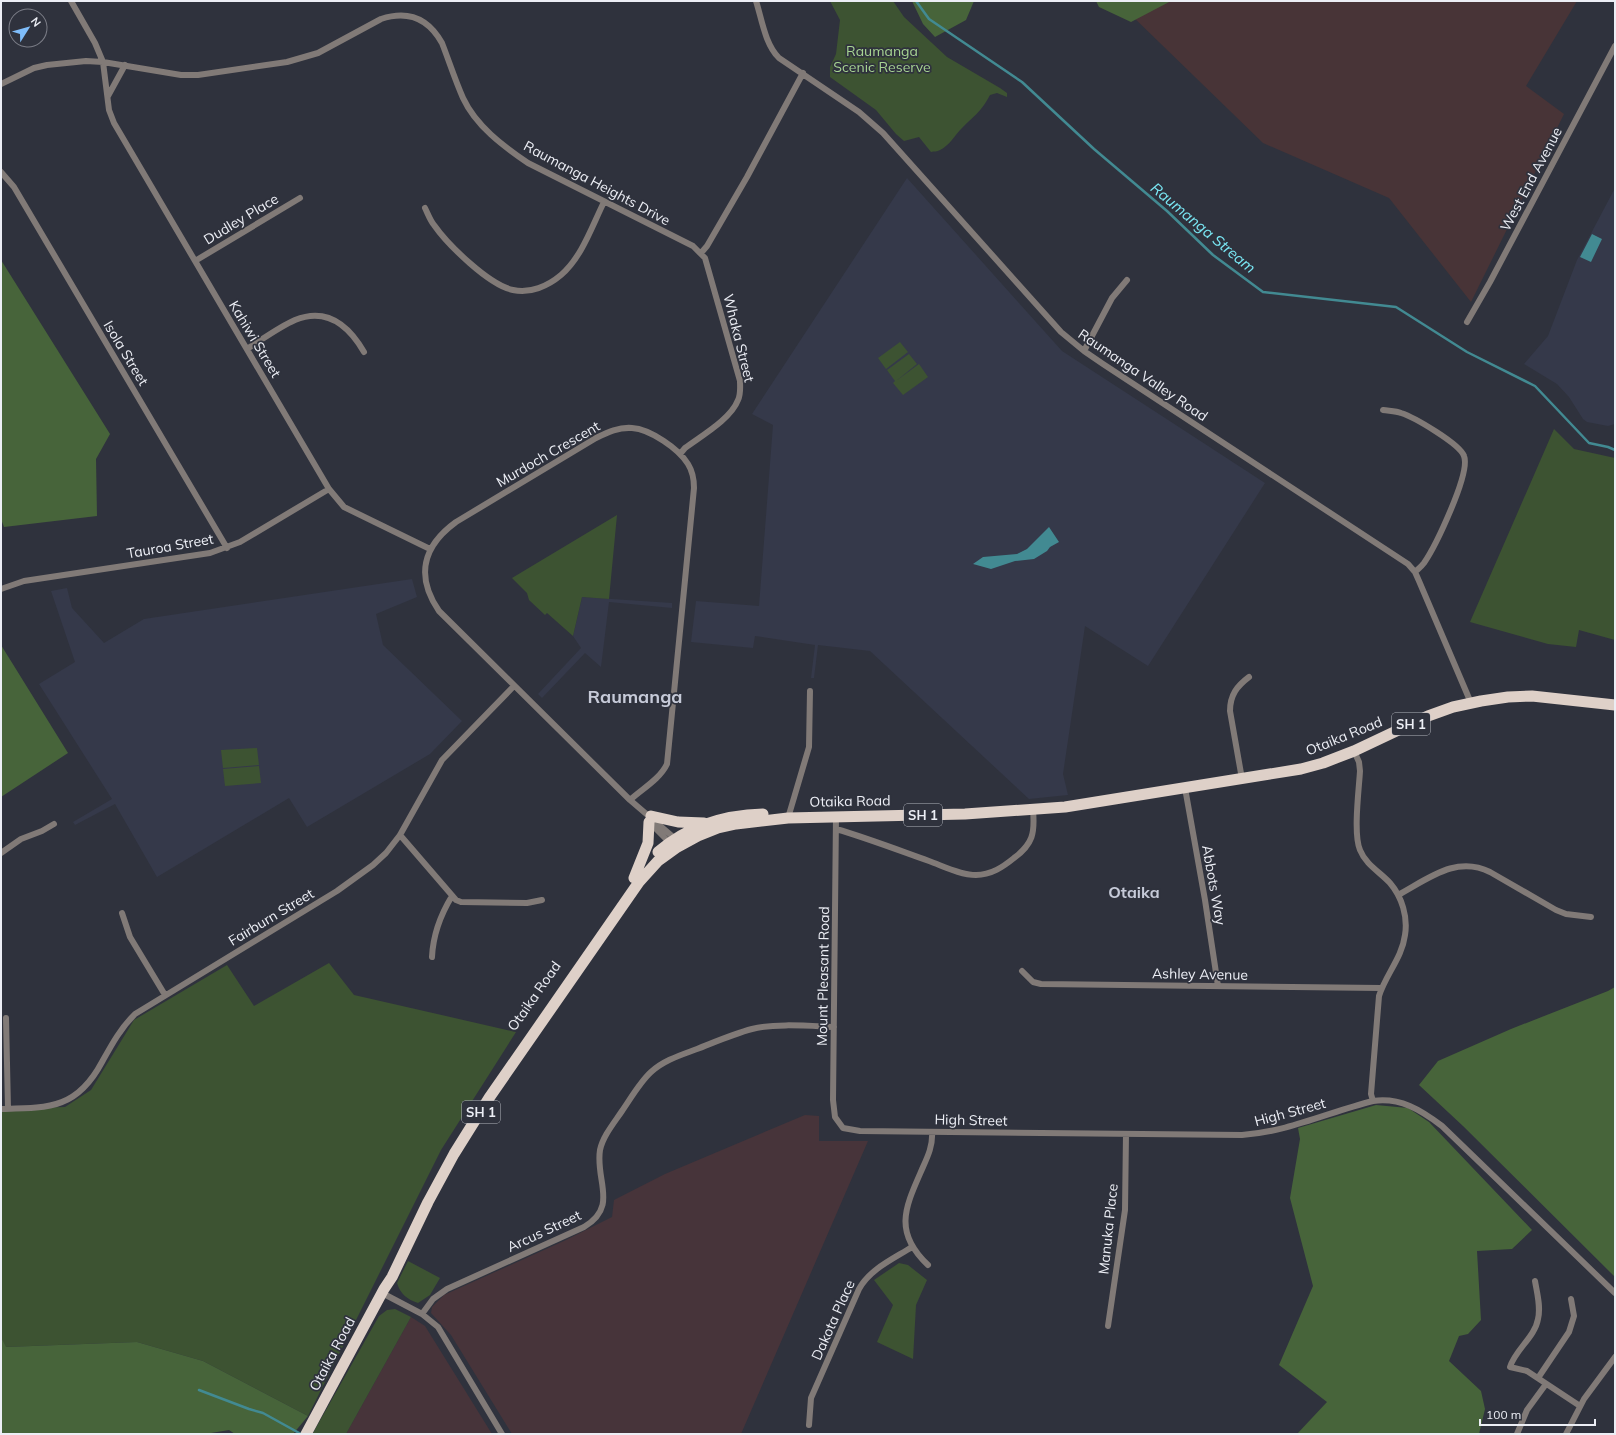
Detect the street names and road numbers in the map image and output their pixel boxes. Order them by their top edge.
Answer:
street label: West End Avenue [1496,124,1566,234]
street label: Raumanga Heights Drive [521,137,673,229]
street label: Dudley Place [200,190,282,248]
street label: Whaka Street [719,292,759,384]
street label: Kahiwi Street [225,297,285,381]
street label: Isola Street [100,317,152,389]
street label: Raumanga Valley Road [1075,325,1211,425]
street label: Murdoch Crescent [493,417,603,491]
street label: Tauroa Street [125,530,215,562]
street label: Otaika Road [1303,712,1385,760]
road number: SH 1 [1392,713,1430,735]
street label: Otaika Road [809,791,891,811]
road number: SH 1 [904,804,942,826]
street label: Abbots Way [1198,844,1230,927]
street label: Fairburn Street [225,884,317,950]
street label: Mount Pleasant Road [813,906,833,1046]
street label: Otaika Road [503,958,565,1034]
street label: Ashley Avenue [1152,964,1248,984]
street label: High Street [1252,1094,1328,1130]
road number: SH 1 [462,1101,500,1123]
street label: High Street [934,1110,1008,1130]
street label: Manuka Place [1094,1183,1122,1275]
street label: Arcus Street [504,1206,584,1256]
street label: Dakota Place [807,1277,859,1363]
street label: Otaika Road [305,1314,359,1394]

